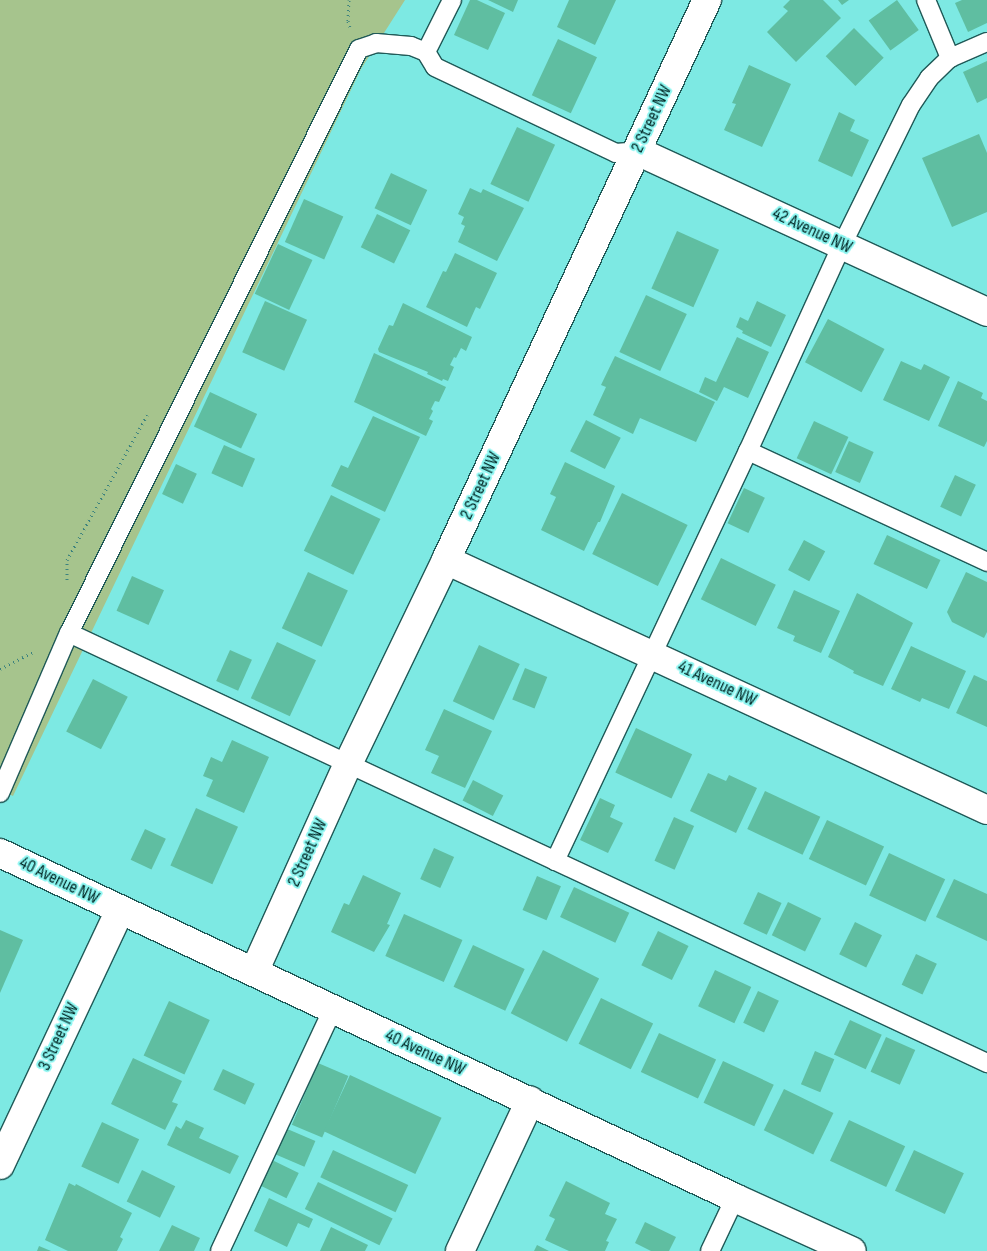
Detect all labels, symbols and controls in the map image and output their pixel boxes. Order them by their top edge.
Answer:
street label: 2 Street NW [627,82,677,156]
street label: 42 Avenue NW [769,203,855,259]
street label: 2 Street NW [456,449,506,523]
street label: 41 Avenue NW [674,656,760,712]
street label: 2 Street NW [283,816,333,890]
street label: 40 Avenue NW [16,852,102,910]
street label: 3 Street NW [34,1000,84,1074]
street label: 40 Avenue NW [381,1025,469,1081]

